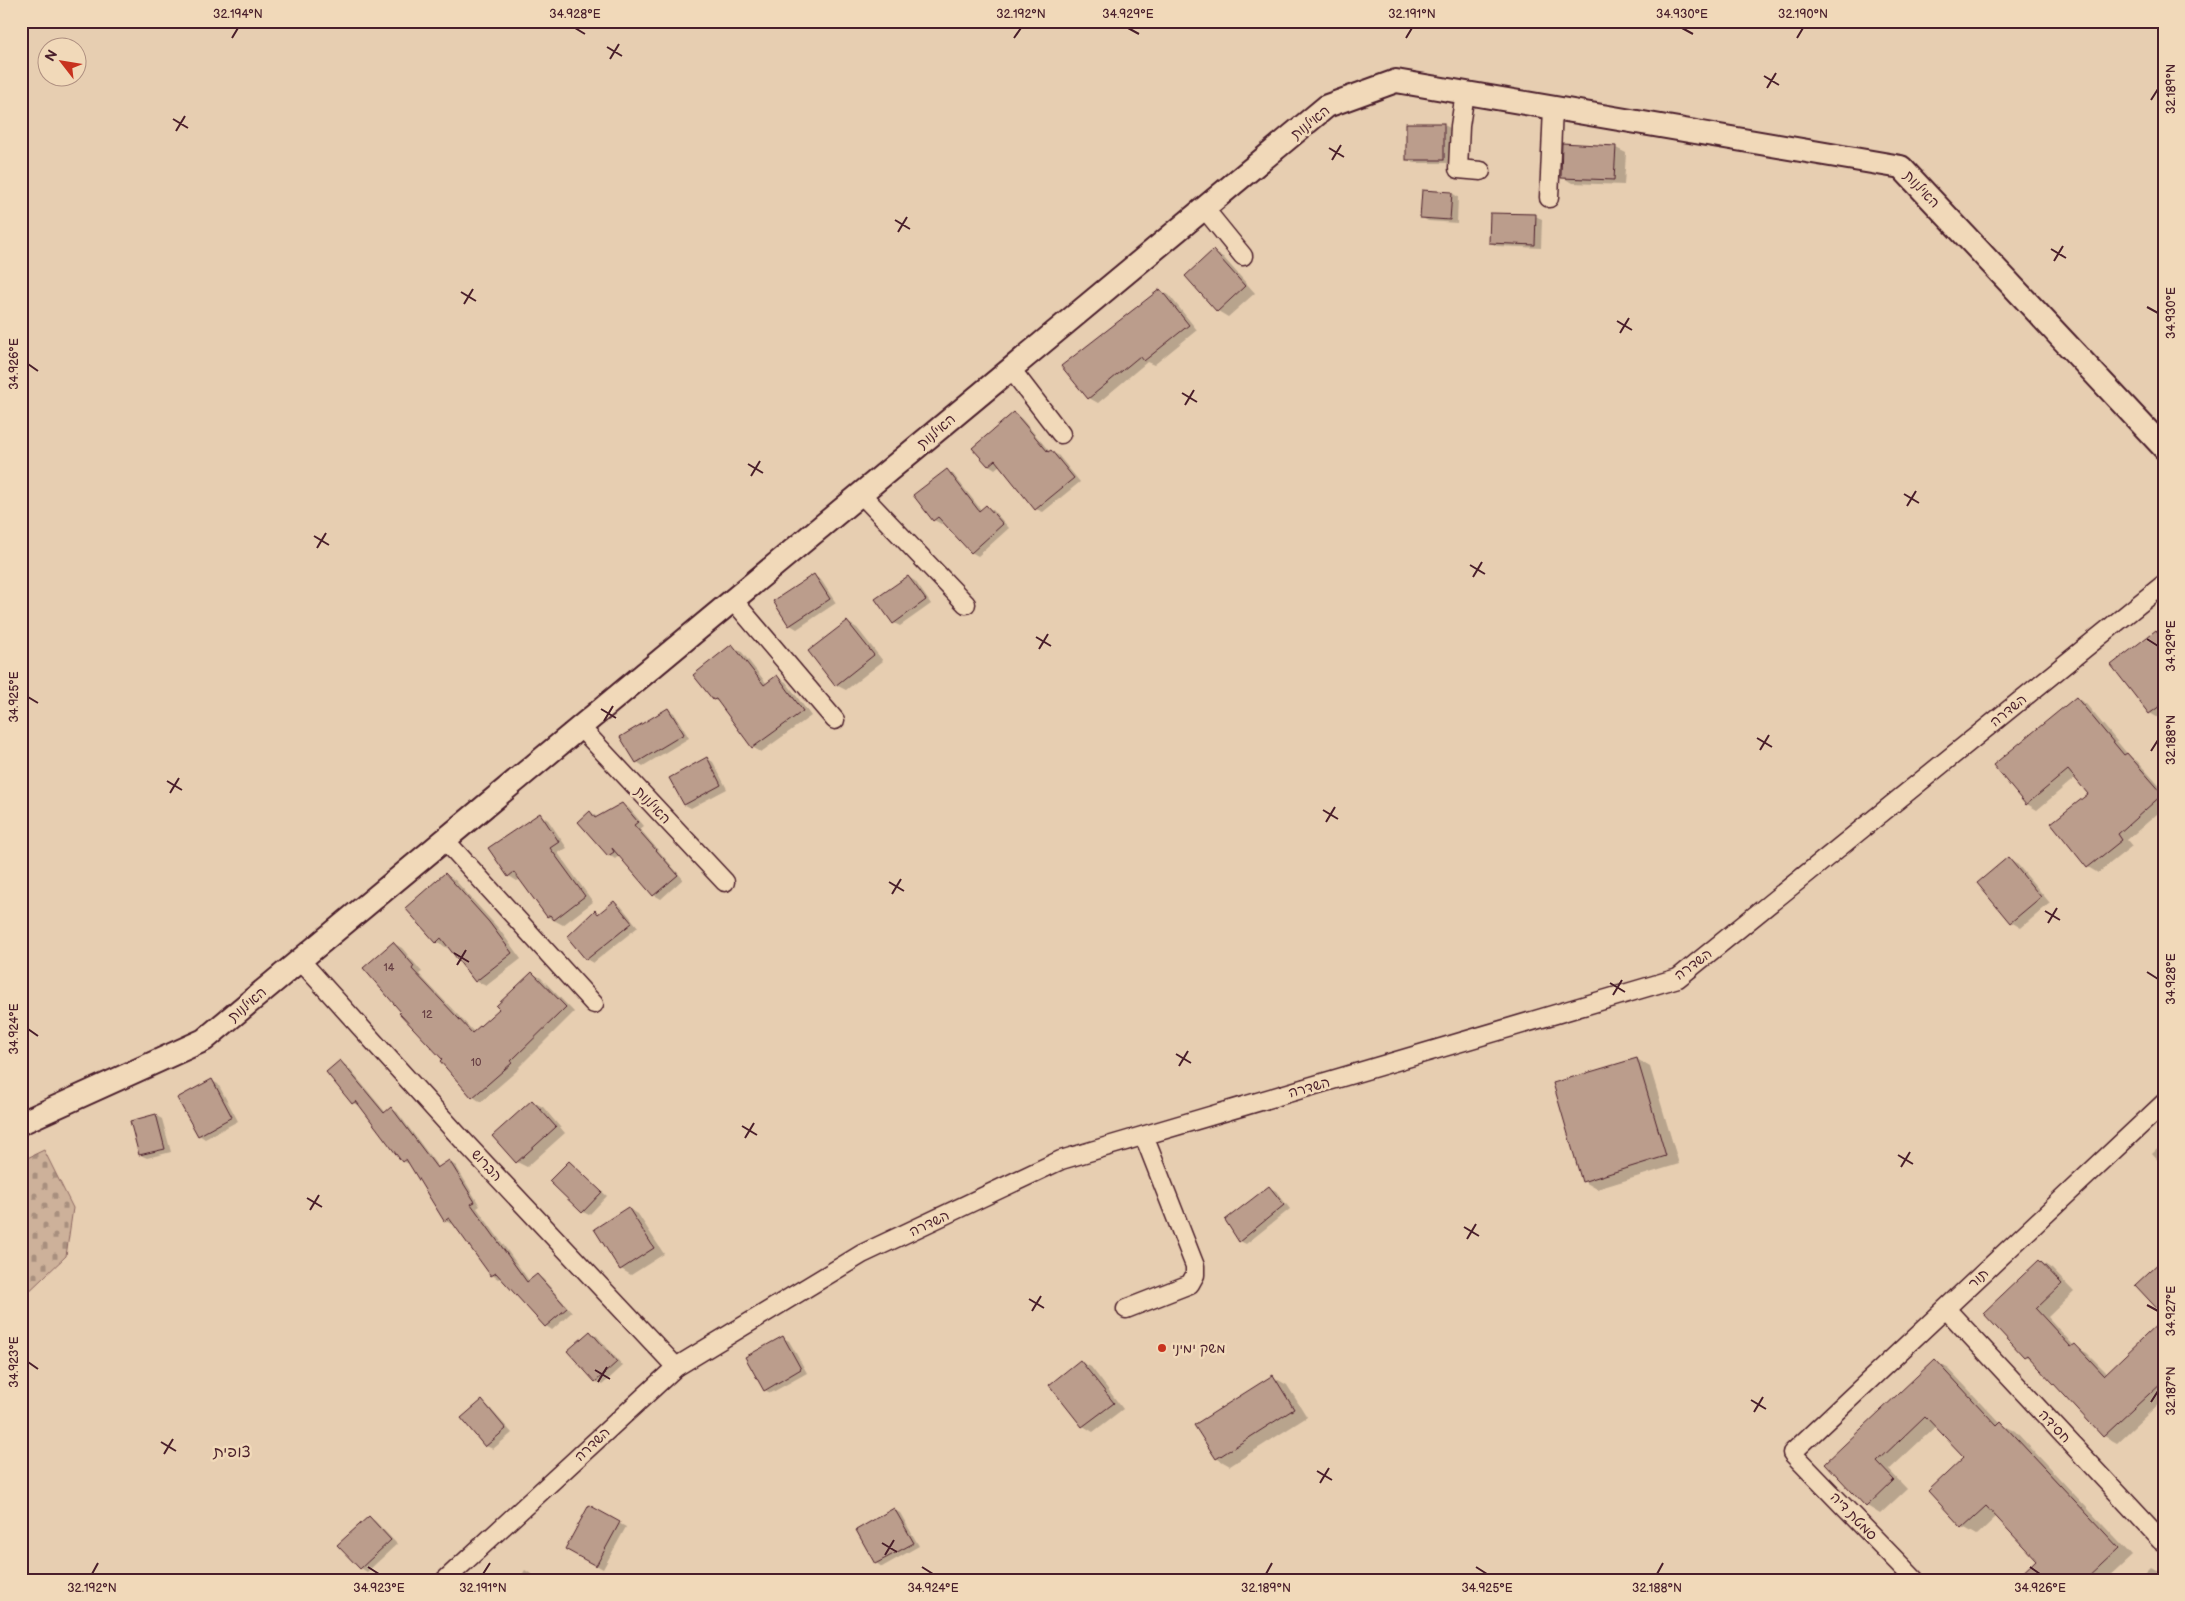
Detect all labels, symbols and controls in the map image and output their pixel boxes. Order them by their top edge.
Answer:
text: 32.194°N [213,7,263,22]
text: 34.928°E [549,7,601,22]
text: 32.192°N [996,7,1046,22]
text: 34.929°E [1102,7,1154,22]
text: 32.191°N [1388,7,1436,22]
text: 34.930°E [1656,7,1708,22]
text: 32.190°N [1778,7,1828,22]
north arrow [38,38,88,88]
text: N [41,47,61,64]
text: 32.189°N [2164,64,2179,114]
street label: האילנות [1287,102,1333,143]
street label: האילנות [1900,167,1943,212]
text: 34.930°E [2164,287,2179,339]
text: 34.926°E [7,338,22,390]
street label: האילנות [914,410,959,452]
text: 34.929°E [2164,620,2179,672]
text: 34.925°E [7,671,22,723]
street label: השדרה [1987,690,2030,730]
text: 32.188°N [2164,715,2179,765]
street label: האילנות [631,783,674,828]
street label: השדרה [1671,945,1715,984]
text: 34.928°E [2164,953,2179,1005]
house number: 14 [384,961,395,974]
street label: האילנות [225,983,270,1025]
text: 34.924°E [7,1003,22,1055]
house number: 12 [422,1008,433,1021]
house number: 10 [471,1056,482,1069]
street label: השדרה [1286,1073,1332,1101]
street label: הברוש [468,1146,506,1185]
street label: השדרה [906,1207,952,1240]
street label: תור [1965,1265,1992,1292]
text: 34.927°E [2164,1286,2179,1336]
text: 34.923°E [7,1336,22,1388]
place label: משק ימיני [1172,1340,1226,1357]
marker: משק ימיני [1156,1342,1168,1354]
text: 32.187°N [2164,1367,2179,1415]
street label: חסידה [2035,1406,2074,1446]
street label: השדרה [571,1424,614,1465]
district label: צופית [212,1443,251,1462]
street label: סמטת דיה [1827,1489,1881,1544]
text: 32.192°N [67,1581,117,1596]
text: 34.923°E [353,1581,405,1596]
text: 32.191°N [459,1581,507,1596]
text: 34.924°E [907,1581,959,1596]
text: 32.189°N [1241,1581,1291,1596]
text: 34.925°E [1461,1581,1513,1596]
text: 32.188°N [1632,1581,1682,1596]
text: 34.926°E [2014,1581,2066,1596]

